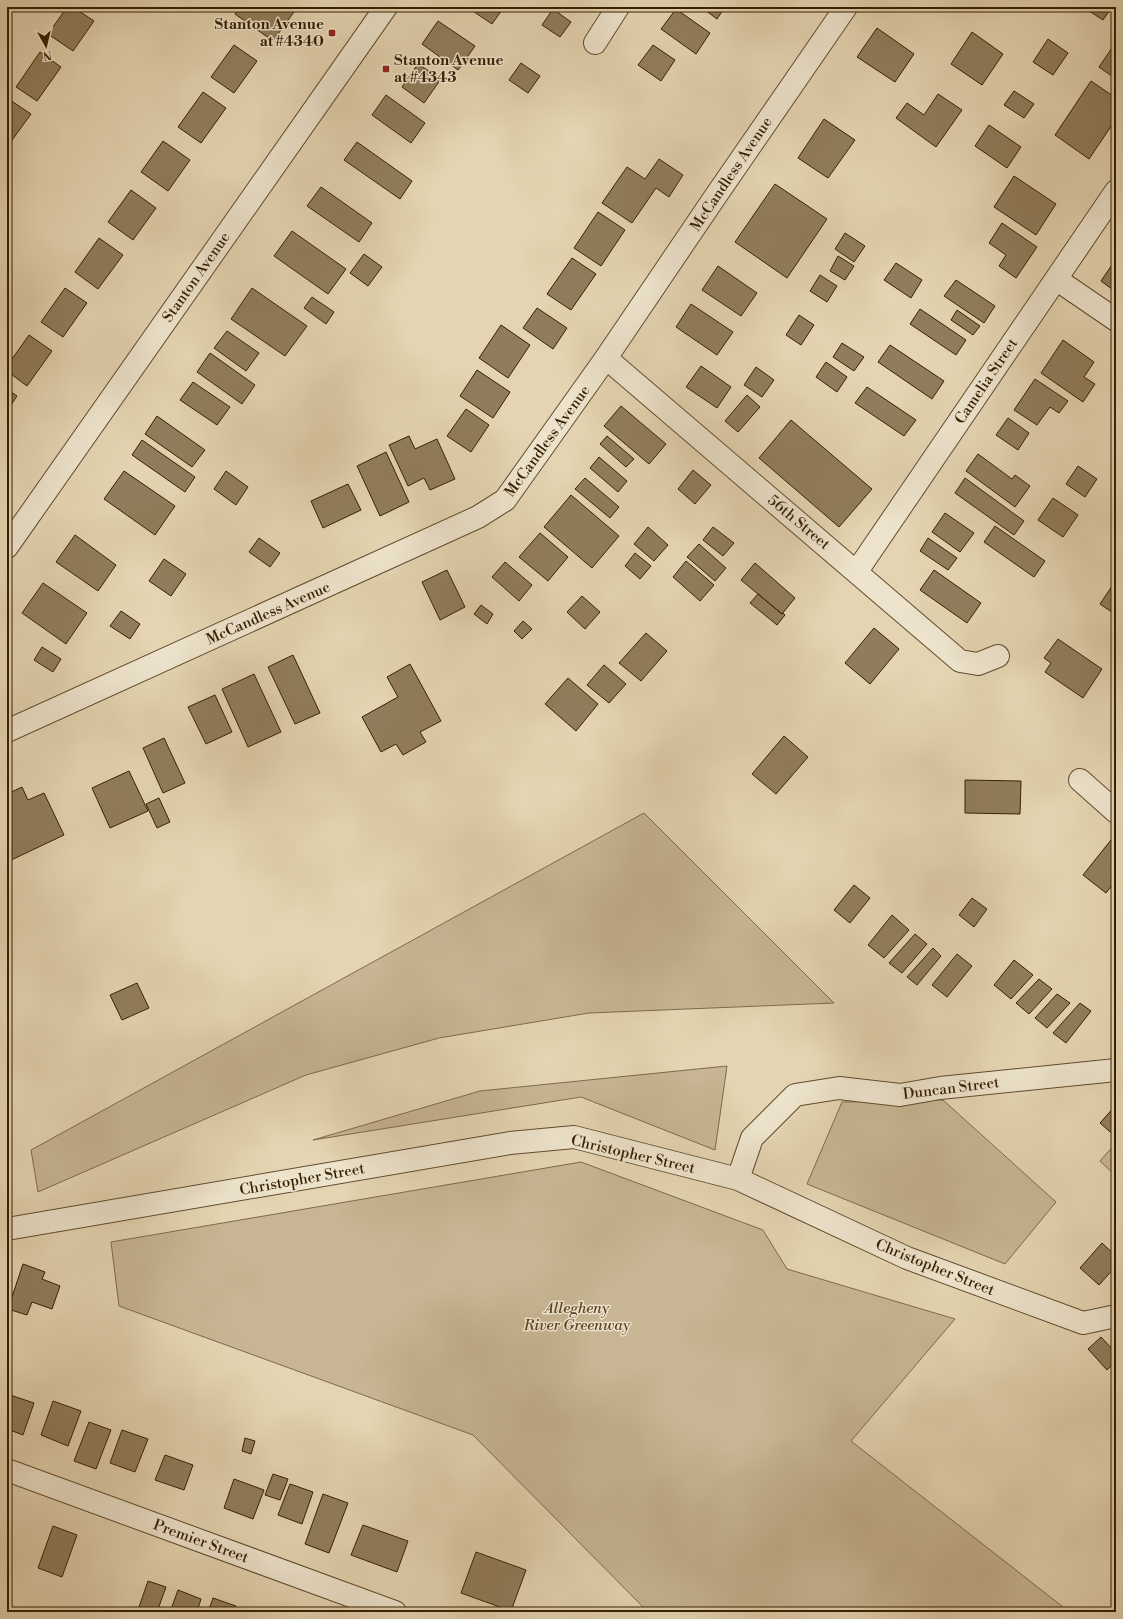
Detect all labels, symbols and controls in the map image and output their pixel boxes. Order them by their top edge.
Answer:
place label: Stanton Avenue at #4340 [215,15,324,51]
north arrow [26,26,66,66]
marker: Stanton Avenue at #4340 [327,28,337,38]
text: N [42,47,53,62]
place label: Stanton Avenue at #4343 [394,51,503,87]
marker: Stanton Avenue at #4343 [381,64,391,74]
street label: McCandless Avenue [686,113,777,235]
street label: Stanton Avenue [158,229,235,326]
street label: Camelia Street [951,334,1022,428]
street label: McCandless Avenue [500,382,594,501]
street label: 56th Street [764,491,834,554]
street label: McCandless Avenue [203,578,333,649]
street label: Duncan Street [902,1073,1001,1104]
street label: Christopher Street [569,1131,697,1178]
street label: Christopher Street [238,1159,367,1200]
street label: Christopher Street [873,1235,998,1300]
park label: Allegheny River Greenway [523,1299,631,1335]
street label: Premier Street [151,1515,252,1568]

